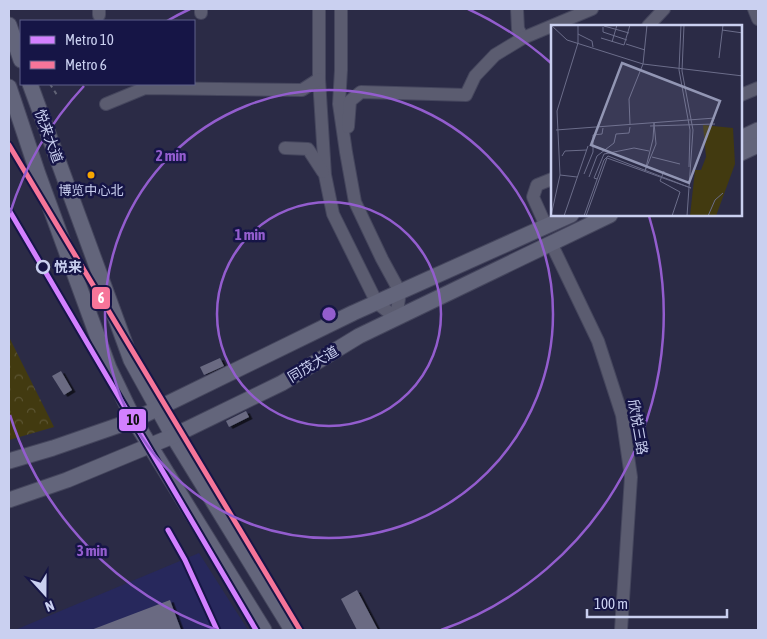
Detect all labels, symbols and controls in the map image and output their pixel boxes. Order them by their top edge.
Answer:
legend [20,20,195,85]
inset map [551,25,742,216]
text: Metro 10 [65,31,114,48]
text: Metro 6 [65,56,107,73]
street label: 悦来大道 [32,107,66,165]
text: 2 min [156,147,186,164]
marker: 博览中心北 [86,170,96,180]
place label: 博览中心北 [58,183,124,198]
text: 1 min [235,226,265,243]
place label: 悦来 [54,259,82,275]
marker: 悦来 [36,260,50,274]
line badge: 6 [91,286,111,310]
text: 6 [98,290,105,306]
centre of rings [320,305,338,323]
street label: 同茂大道 [285,343,341,385]
street label: 欣悦三路 [625,398,651,456]
line badge: 10 [118,408,147,432]
text: 10 [126,412,140,428]
text: 3 min [77,542,107,559]
north arrow [20,569,70,619]
scale bar [587,586,727,618]
text: 100 m [594,595,628,612]
text: N [43,597,56,615]

